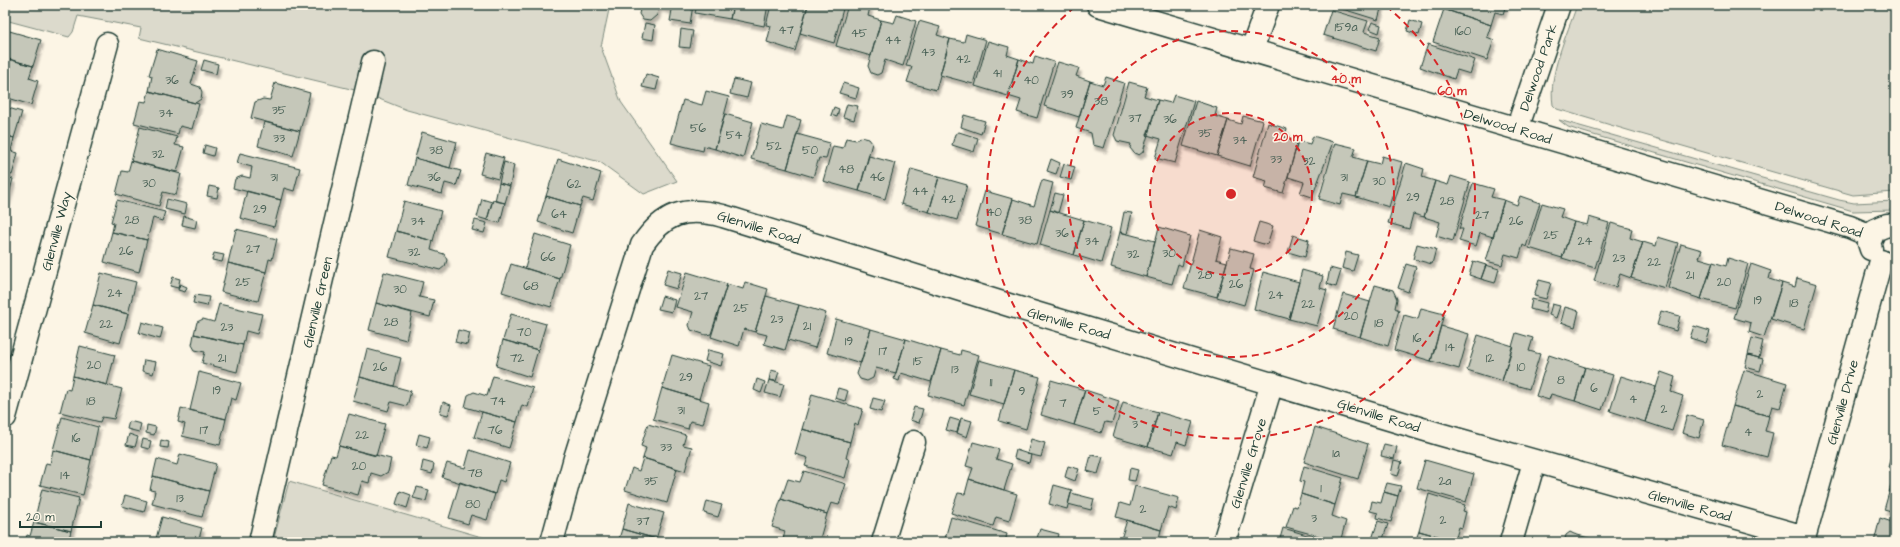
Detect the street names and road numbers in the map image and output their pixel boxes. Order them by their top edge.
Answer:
street label: Delwood Park [1515,21,1563,114]
street label: Delwood Road [1461,104,1554,150]
street label: Glenville Way [37,189,77,273]
street label: Delwood Road [1772,196,1865,244]
street label: Glenville Road [715,206,803,250]
street label: Glenville Green [298,255,338,350]
street label: Glenville Road [1025,303,1113,345]
street label: Glenville Drive [1822,357,1864,447]
street label: Glenville Road [1335,394,1423,438]
street label: Glenville Grove [1226,415,1272,511]
street label: Glenville Road [1646,485,1734,527]

